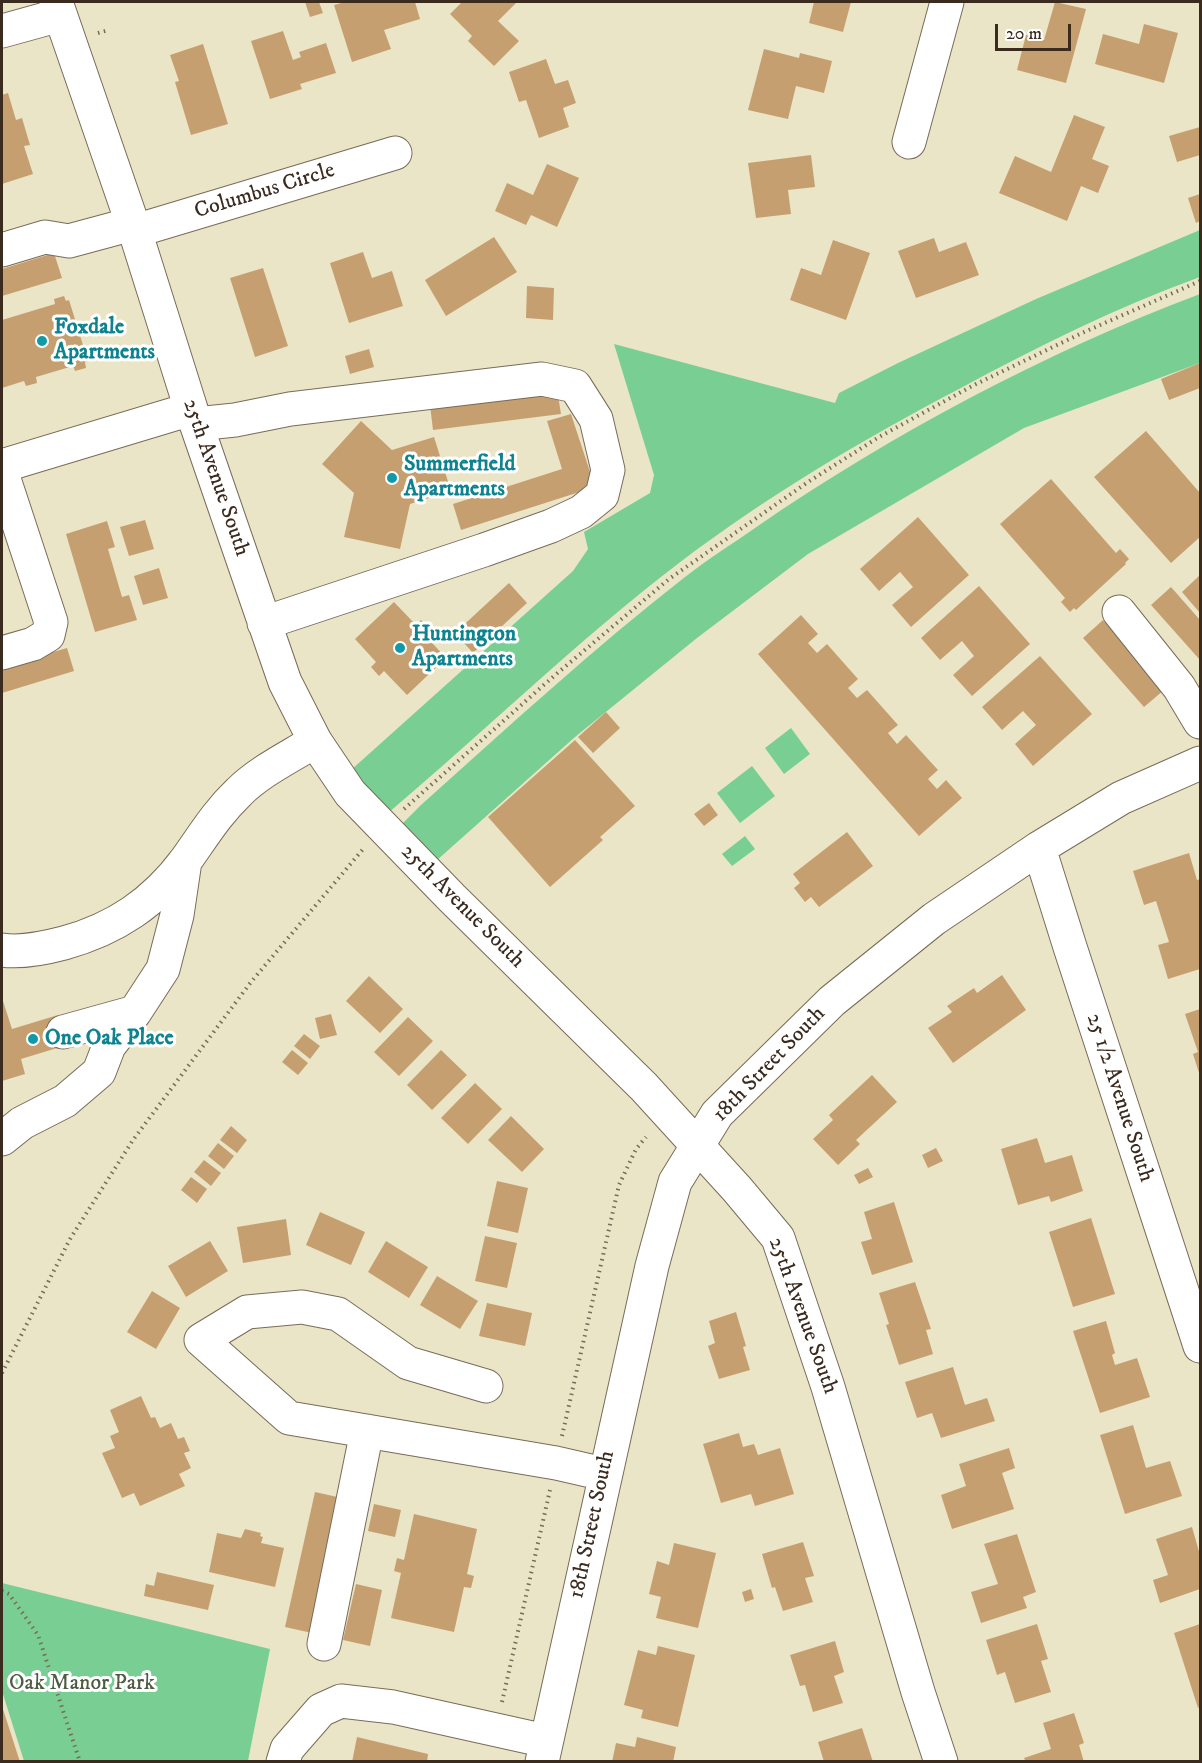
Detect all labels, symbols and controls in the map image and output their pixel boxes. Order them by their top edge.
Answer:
scale bar [998,12,1074,50]
text: 20 m [1006,23,1042,45]
street label: Columbus Circle [192,158,338,226]
place label: Foxdale Apartments [54,315,155,366]
marker: Foxdale Apartments [35,334,49,348]
street label: 25th Avenue South [176,396,254,560]
place label: Summerfield Apartments [404,452,516,504]
marker: Summerfield Apartments [385,471,399,485]
place label: Huntington Apartments [412,622,516,674]
marker: Huntington Apartments [393,641,407,655]
street label: 25th Avenue South [395,840,529,974]
street label: 18th Street South [708,1002,832,1128]
street label: 25 1/2 Avenue South [1079,1010,1159,1186]
place label: One Oak Place [45,1026,174,1052]
marker: One Oak Place [26,1032,40,1046]
street label: 25th Avenue South [761,1234,843,1398]
street label: 18th Street South [564,1449,622,1601]
park label: Oak Manor Park [9,1671,155,1697]

